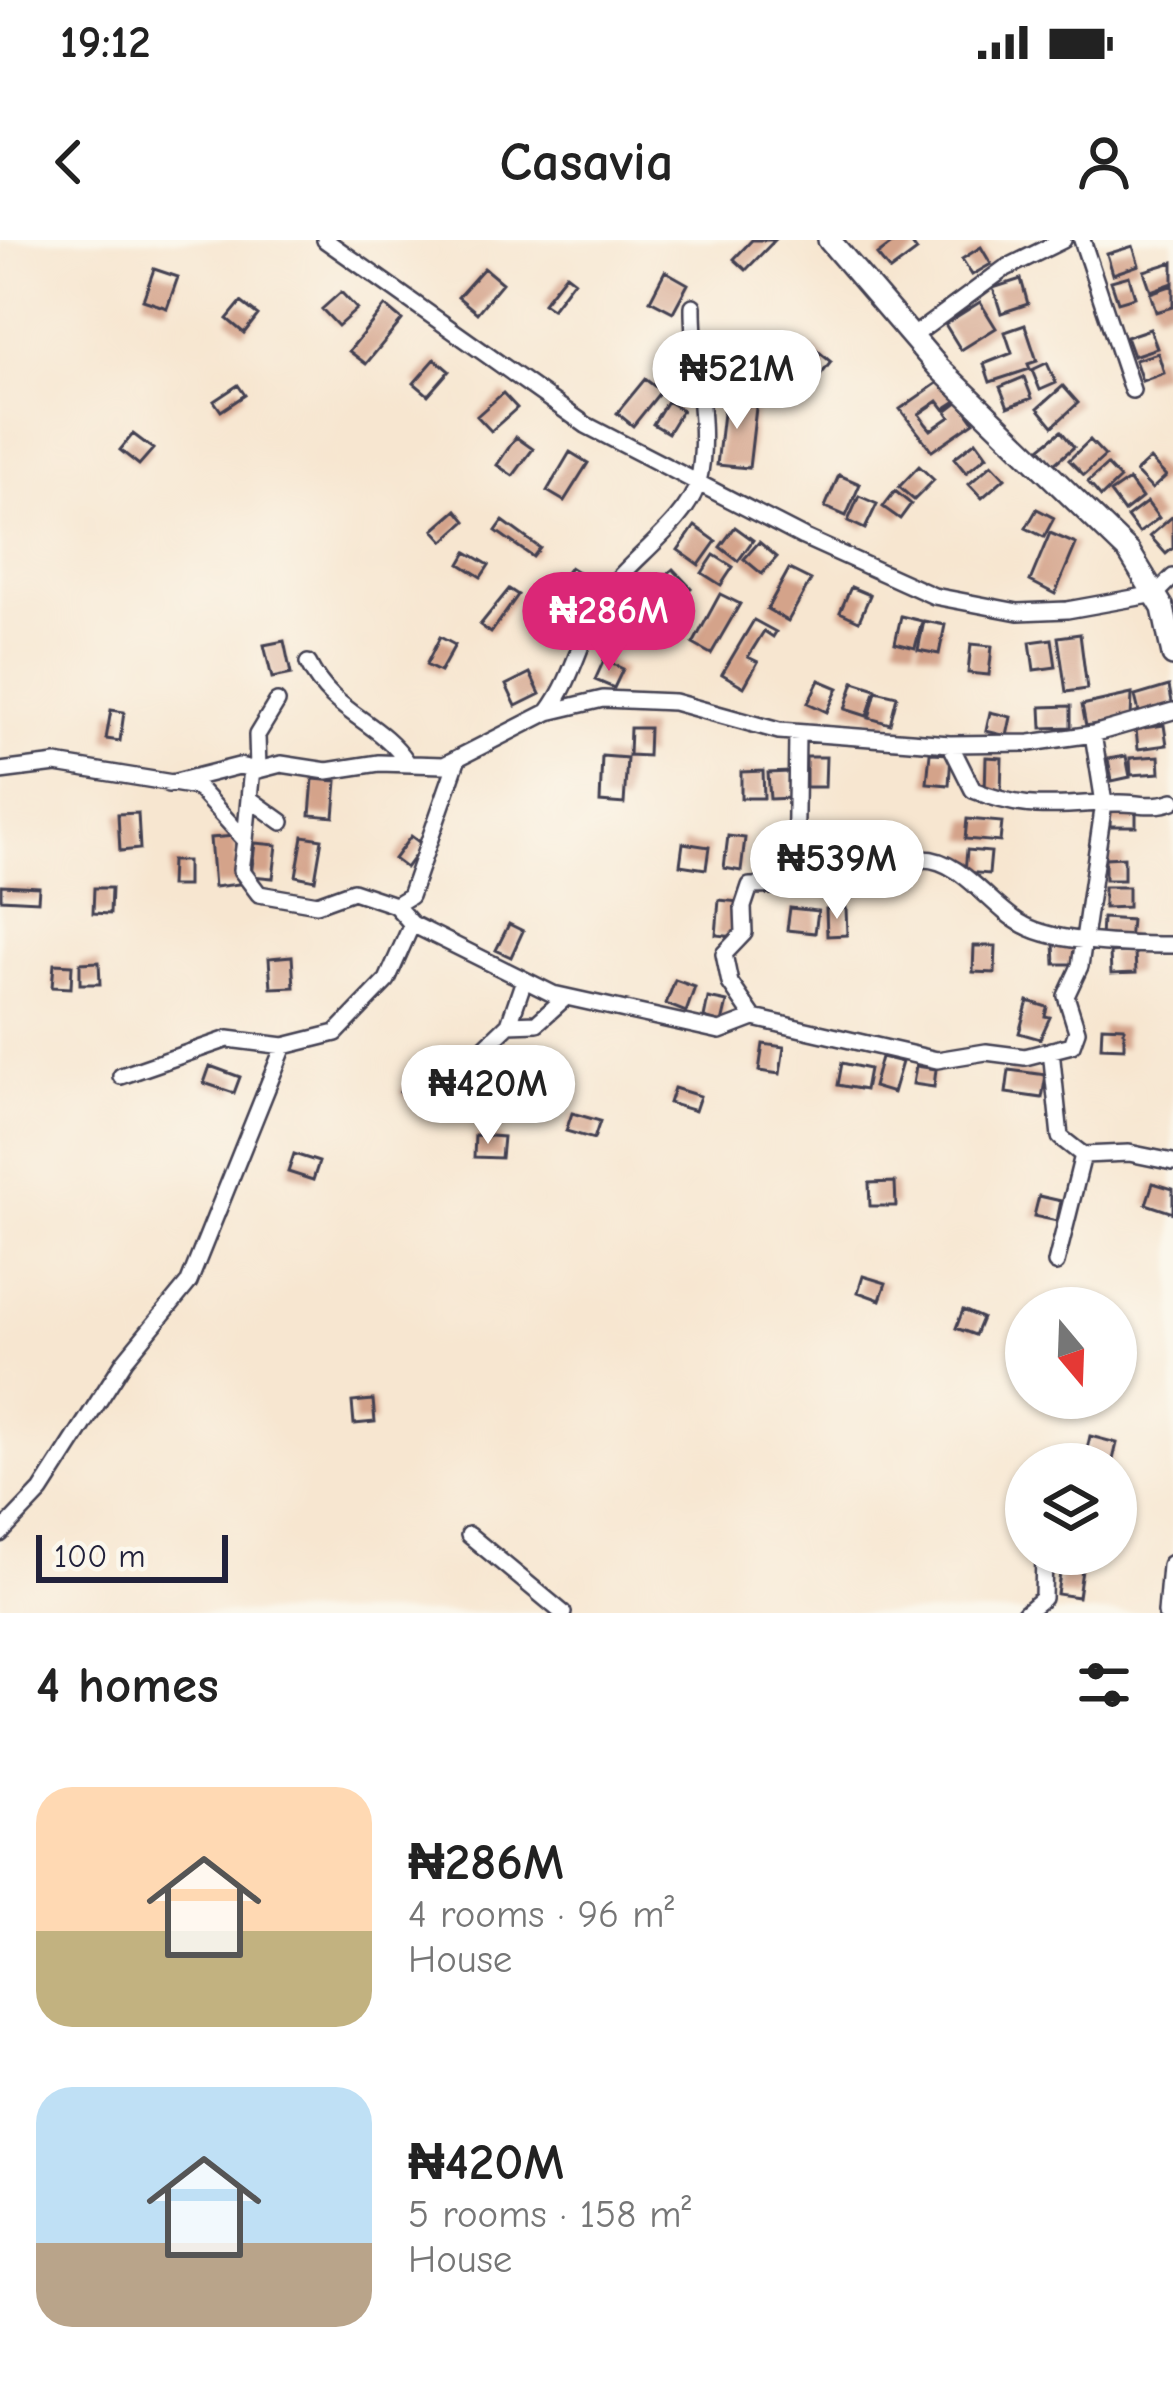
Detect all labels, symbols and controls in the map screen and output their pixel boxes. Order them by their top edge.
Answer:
text: 19:12 [60,16,151,68]
icon: back [36,129,102,195]
icon: person [1071,129,1137,195]
text: Casavia [500,131,673,194]
pin: ₦521M [653,330,821,432]
text: ₦521M [679,346,795,391]
pin: ₦286M [525,572,693,674]
text: ₦286M [549,588,669,633]
pin: ₦539M [753,820,921,922]
text: ₦539M [777,836,897,881]
pin: ₦420M [404,1045,572,1147]
text: ₦420M [428,1061,548,1106]
north arrow [1005,1287,1137,1419]
map controls [1005,1287,1137,1575]
button: layers [1005,1443,1137,1575]
scale bar [36,1529,228,1582]
text: 100 m [54,1537,146,1575]
icon: filters [1071,1652,1137,1718]
text: 4 homes [36,1656,219,1715]
text: ₦286M [408,1833,564,1892]
icon: home [132,1835,276,1979]
text: 4 rooms · 96 m² [408,1892,674,1937]
text: House [408,1937,512,1982]
text: ₦420M [408,2133,564,2192]
icon: home [132,2135,276,2279]
text: 5 rooms · 158 m² [408,2192,691,2237]
text: House [408,2237,512,2282]

